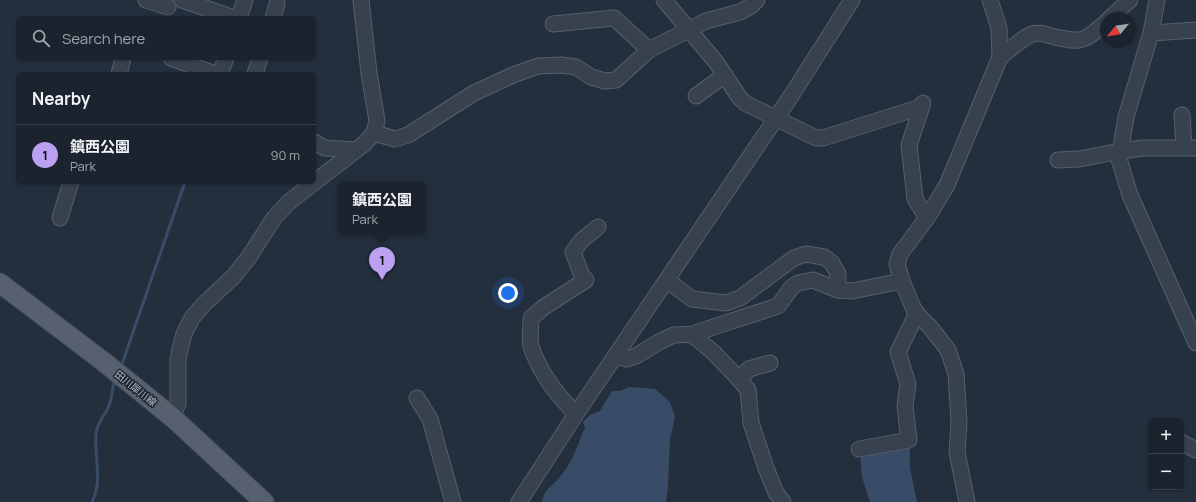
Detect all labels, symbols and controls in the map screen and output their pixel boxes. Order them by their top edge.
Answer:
north arrow [1100,12,1136,48]
search box [16,16,316,60]
icon: search [30,27,52,49]
text: Search here [62,28,145,49]
text: Nearby [32,87,90,110]
text: 鎮西公園 [70,136,130,157]
text: 1 [42,146,48,164]
text: 90 m [270,146,300,164]
text: Park [70,157,96,175]
popup [338,182,426,234]
text: 鎮西公園 [352,189,412,210]
text: Park [352,210,378,228]
pin: 1 [369,247,395,280]
your location [498,283,518,303]
street label: 田川犀川線 [112,367,160,409]
map controls [1148,418,1184,490]
button: + [1148,418,1184,454]
button: − [1148,454,1184,490]

